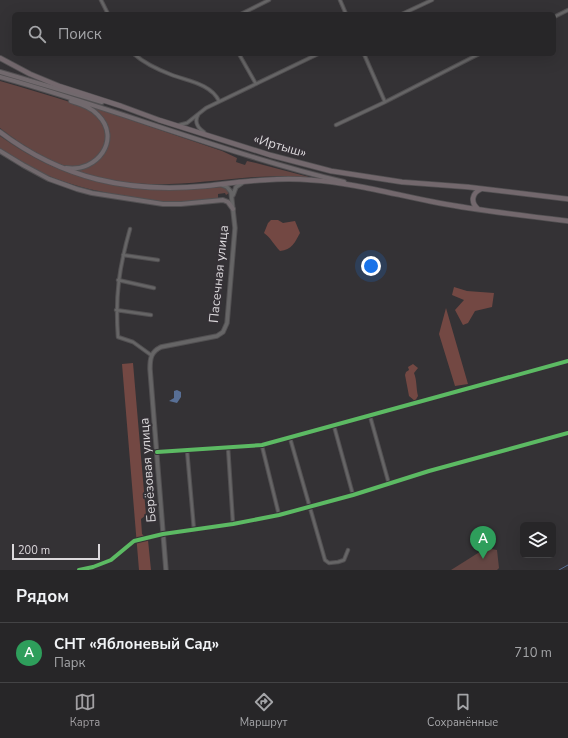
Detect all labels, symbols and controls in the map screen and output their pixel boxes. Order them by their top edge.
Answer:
search box [12,12,556,56]
icon: search [26,23,48,45]
text: Поиск [58,24,102,44]
street label: «Иртыш» [251,130,309,162]
street label: Пасечная улица [205,224,233,324]
your location [361,256,381,276]
street label: Берёзовая улица [135,417,161,523]
map controls [520,522,556,558]
button: layers [520,522,556,558]
pin: A [470,526,496,559]
scale bar [12,542,100,561]
text: 200 m [18,543,50,558]
text: Рядом [16,585,69,608]
text: СНТ «Яблоневый Сад» [54,634,219,654]
text: A [24,644,34,662]
text: 710 m [514,644,552,662]
text: Парк [54,654,85,672]
tab: Карта [70,691,100,730]
tab: Маршрут [240,691,288,730]
tab: Сохранённые [427,691,498,730]

